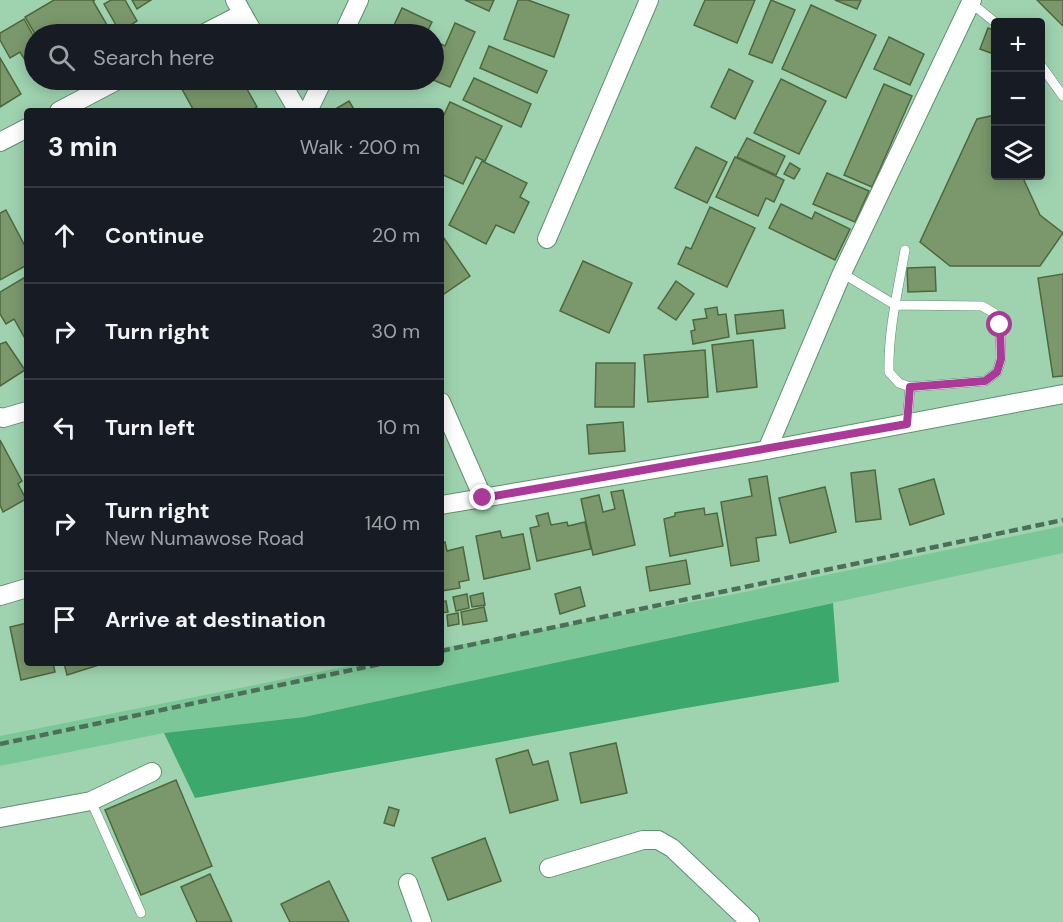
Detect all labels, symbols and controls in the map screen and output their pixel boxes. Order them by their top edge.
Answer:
map controls [991,18,1045,180]
button: + [991,18,1045,72]
search box [24,24,444,90]
icon: search [45,41,78,74]
text: Search here [93,43,214,72]
button: − [991,72,1045,126]
button: layers [991,126,1045,180]
text: 3 min [48,130,117,164]
text: Walk · 200 m [300,134,420,160]
icon: ahead [48,219,81,252]
text: Continue [105,221,204,250]
text: 20 m [372,222,420,248]
route start [986,311,1012,337]
icon: right [48,315,81,348]
text: Turn right [105,317,210,346]
text: 30 m [371,318,420,344]
icon: left [48,411,81,444]
text: Turn left [105,413,195,442]
text: 10 m [377,414,420,440]
route end [469,484,495,510]
text: Turn right [105,496,210,525]
icon: right [48,507,81,540]
text: 140 m [365,510,420,536]
text: New Numawose Road [105,525,304,551]
icon: arrive [48,603,81,636]
text: Arrive at destination [105,605,326,634]

